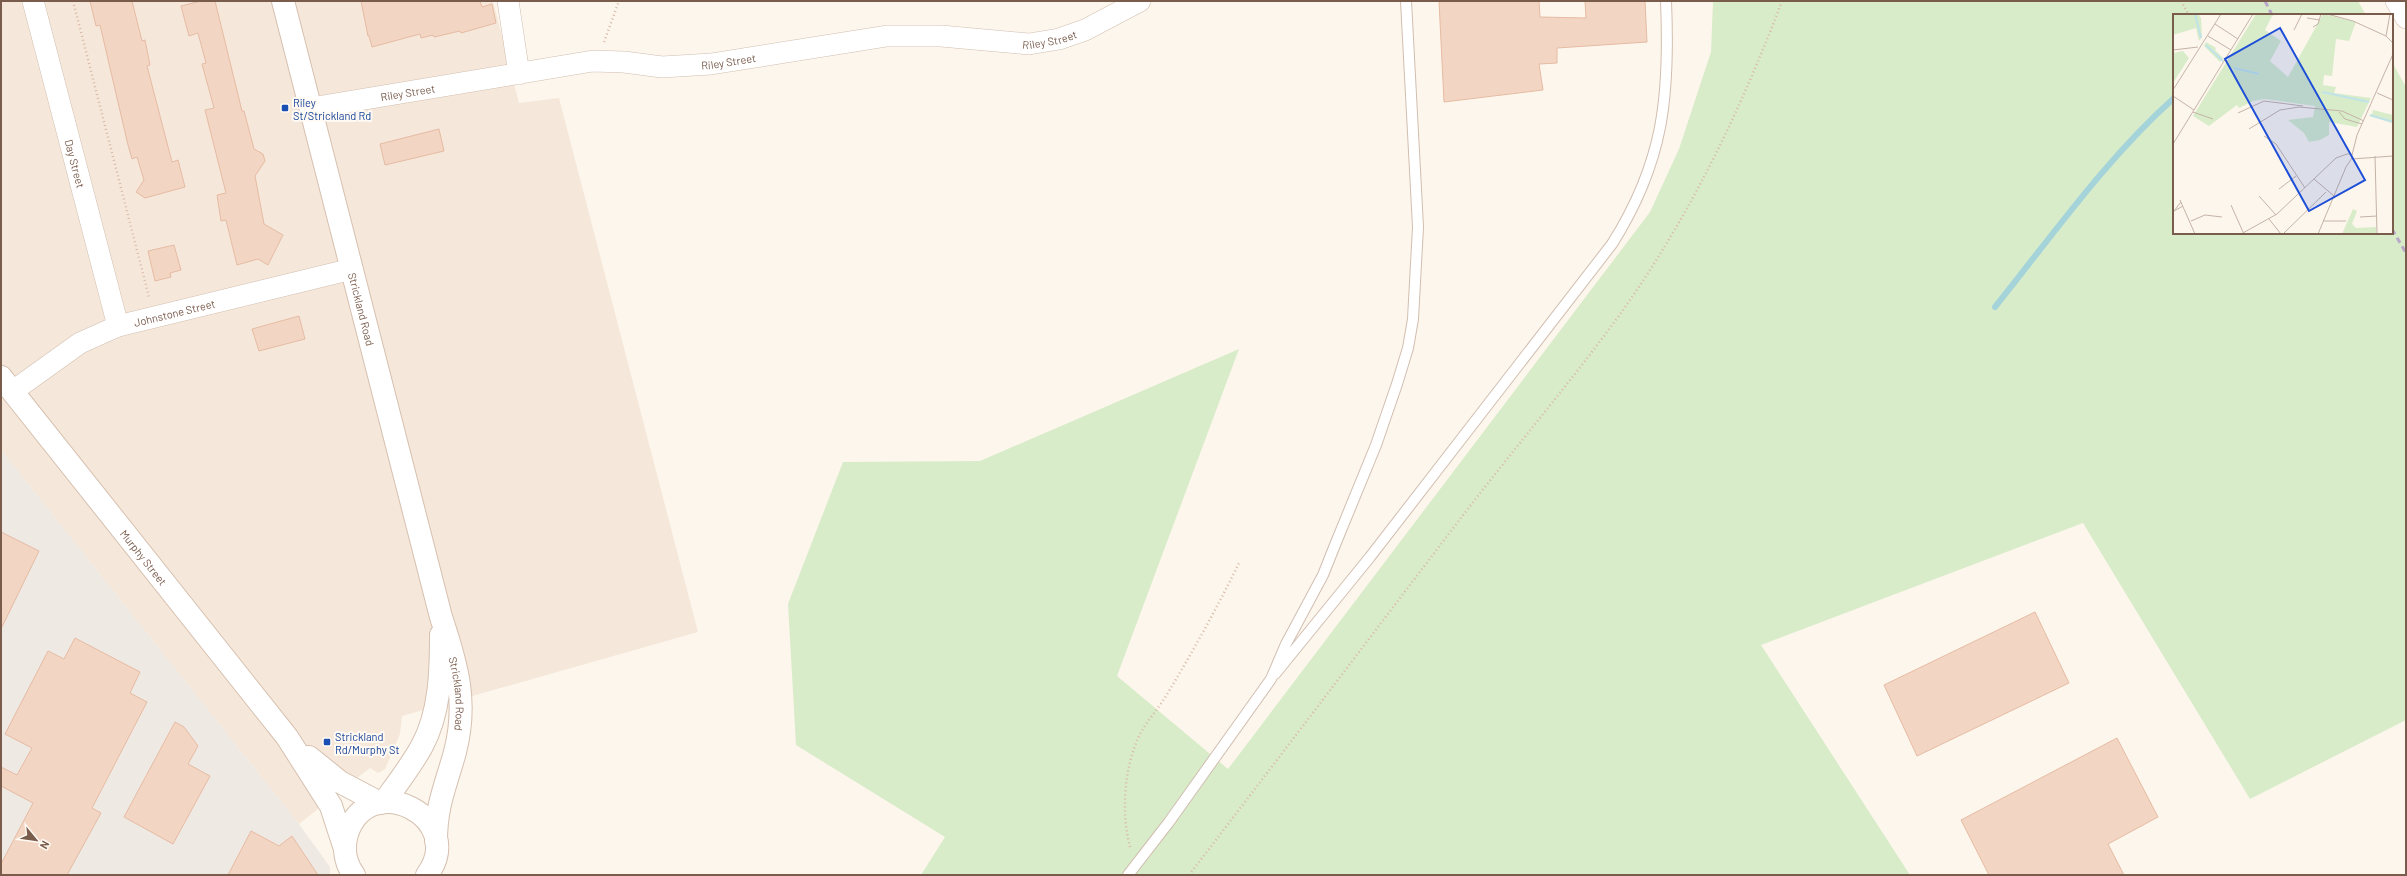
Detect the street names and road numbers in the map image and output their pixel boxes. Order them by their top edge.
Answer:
street label: Riley Street [1022,27,1078,51]
street label: Riley Street [701,50,757,71]
street label: Riley Street [379,81,436,103]
street label: Day Street [63,138,88,189]
street label: Strickland Road [346,271,378,347]
street label: Johnstone Street [132,296,216,328]
street label: Murphy Street [118,527,170,587]
street label: Strickland Road [447,655,467,732]

